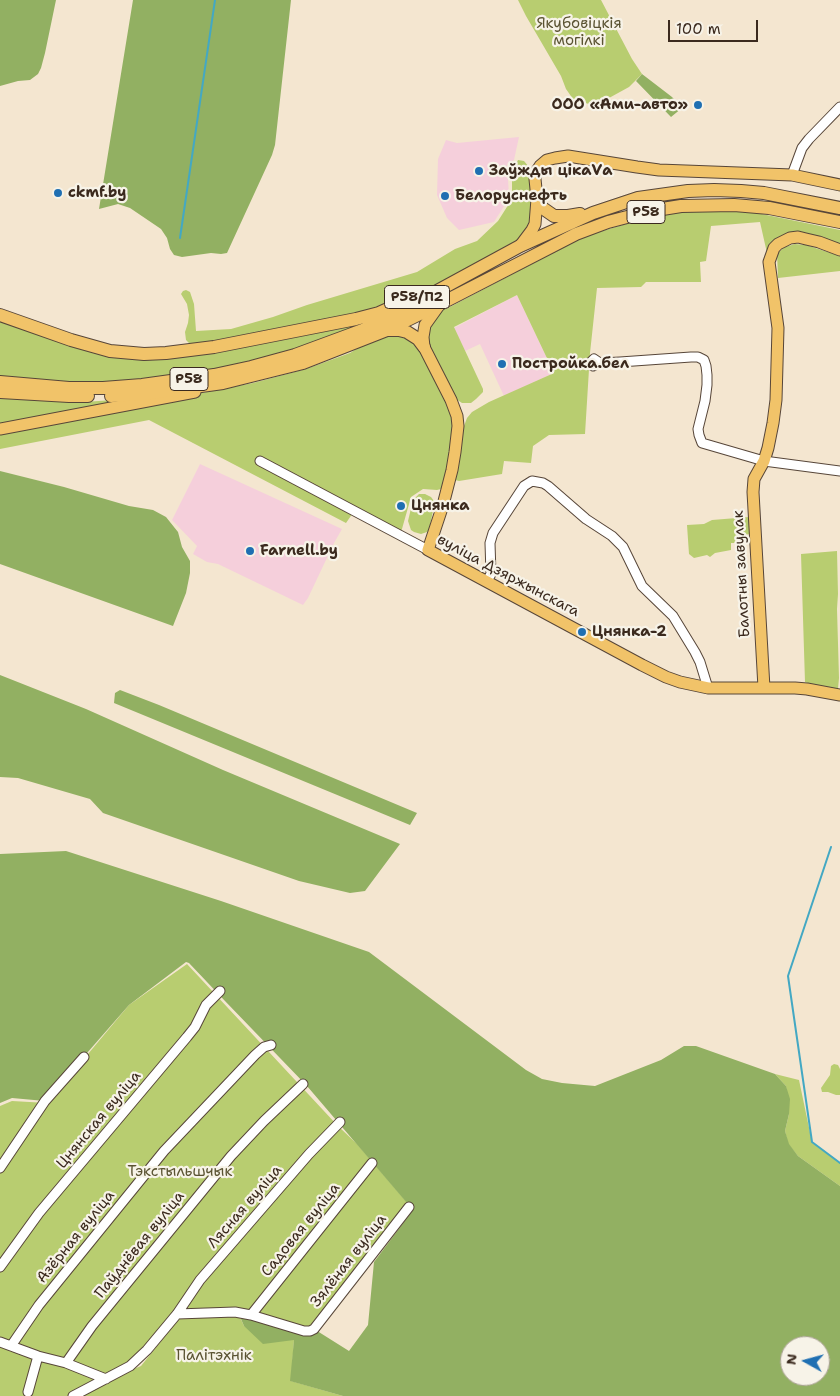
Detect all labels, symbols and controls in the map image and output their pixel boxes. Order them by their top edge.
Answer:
scale bar [670,10,760,42]
park label: Якубовіцкія могілкі [536,15,622,50]
text: 100 m [676,19,721,39]
place label: ООО «Ами-авто» [551,96,688,114]
marker: ООО «Ами-авто» [692,99,704,111]
place label: Заўжды цікаVа [489,162,612,180]
marker: Заўжды цікаVа [473,165,485,177]
place label: ckmf.by [68,184,126,202]
marker: ckmf.by [52,187,64,199]
place label: Белоруснефть [455,187,567,205]
marker: Белоруснефть [439,190,451,202]
road number: Р58 [627,200,665,223]
road number: Р58/П2 [384,286,450,308]
place label: Постройка.бел [512,355,629,373]
marker: Постройка.бел [496,358,508,370]
road number: Р58 [170,368,208,390]
place label: Цнянка [411,497,470,515]
marker: Цнянка [395,500,407,512]
street label: Балотны завулак [730,510,754,638]
street label: вуліца Дзяржынскага [434,531,582,621]
place label: Farnell.by [260,542,338,560]
marker: Farnell.by [244,545,256,557]
place label: Цнянка-2 [592,623,667,641]
marker: Цнянка-2 [576,626,588,638]
street label: Цнянская вуліца [53,1068,145,1172]
street label: Лясная вуліца [204,1162,286,1252]
park label: Тэкстыльшчык [128,1163,232,1181]
street label: Садовая вуліца [258,1180,344,1280]
street label: Азёрная вуліца [33,1187,119,1287]
street label: Паўднёвая вуліца [91,1188,189,1302]
street label: Зялёная вуліца [307,1211,391,1311]
north arrow [780,1336,830,1386]
park label: Палітэхнік [176,1347,252,1365]
text: N [781,1353,801,1366]

